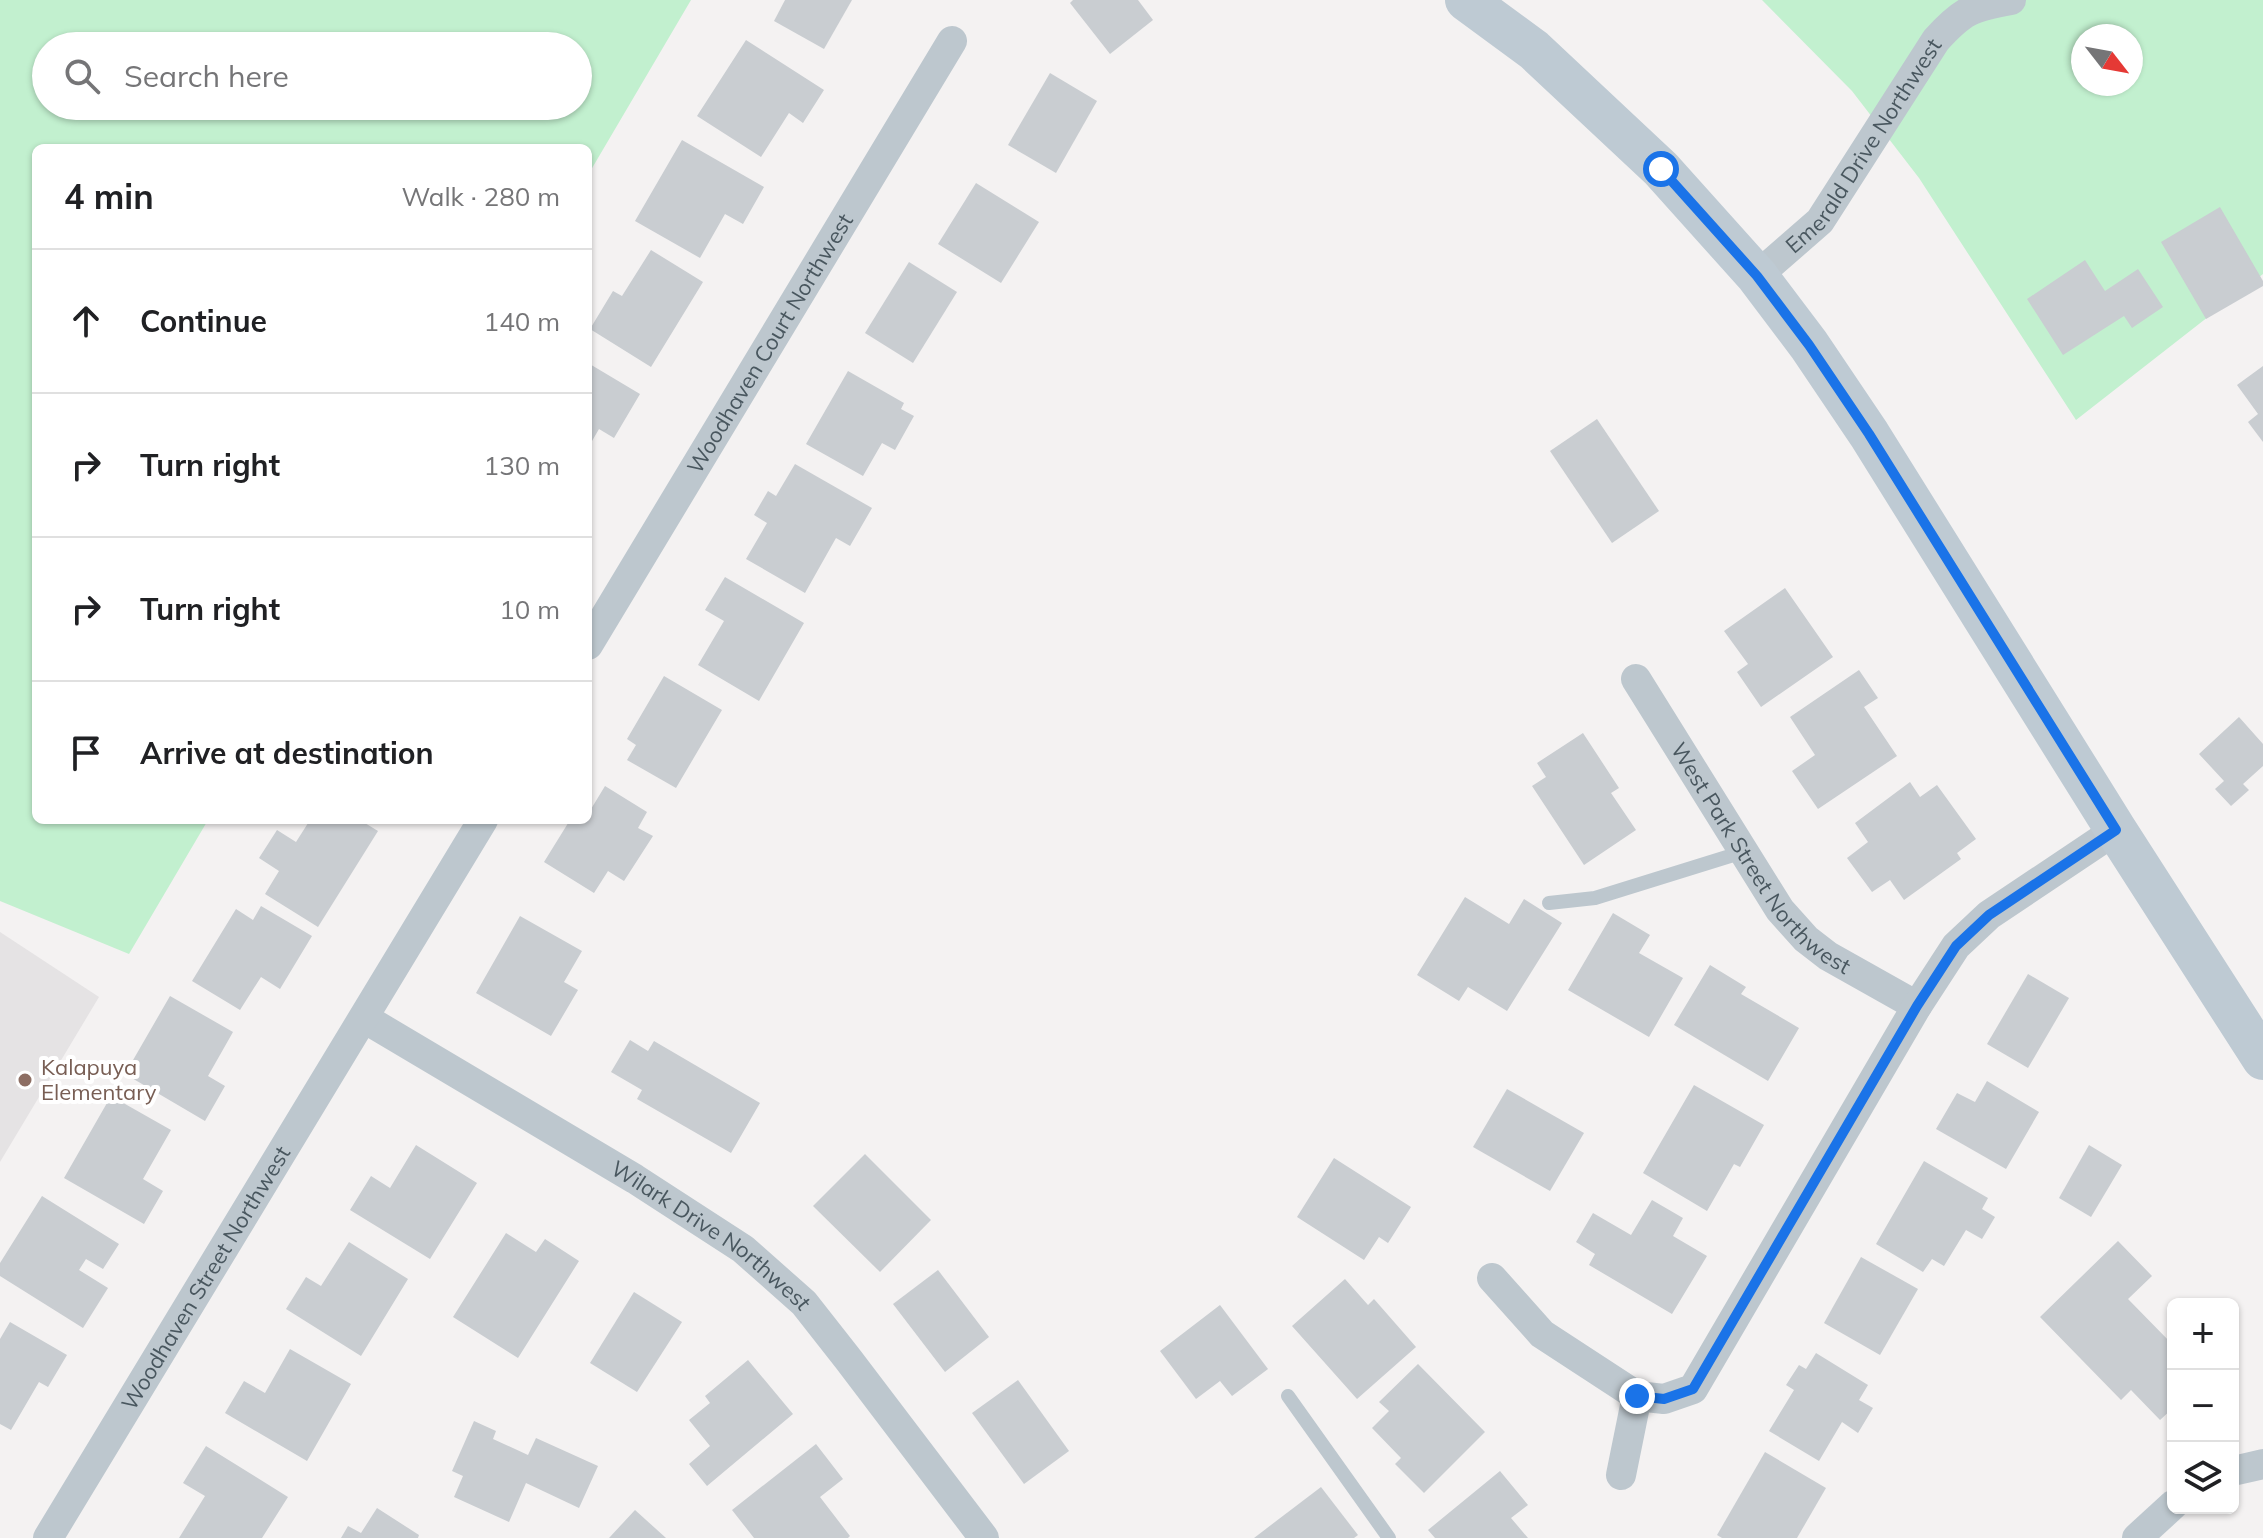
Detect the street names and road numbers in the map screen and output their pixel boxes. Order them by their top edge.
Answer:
street label: Emerald Drive Northwest [1779,33,1948,259]
street label: Woodhaven Court Northwest [681,208,859,479]
street label: West Park Street Northwest [1665,737,1856,980]
street label: Woodhaven Street Northwest [115,1141,296,1415]
street label: Wilark Drive Northwest [606,1154,818,1315]

